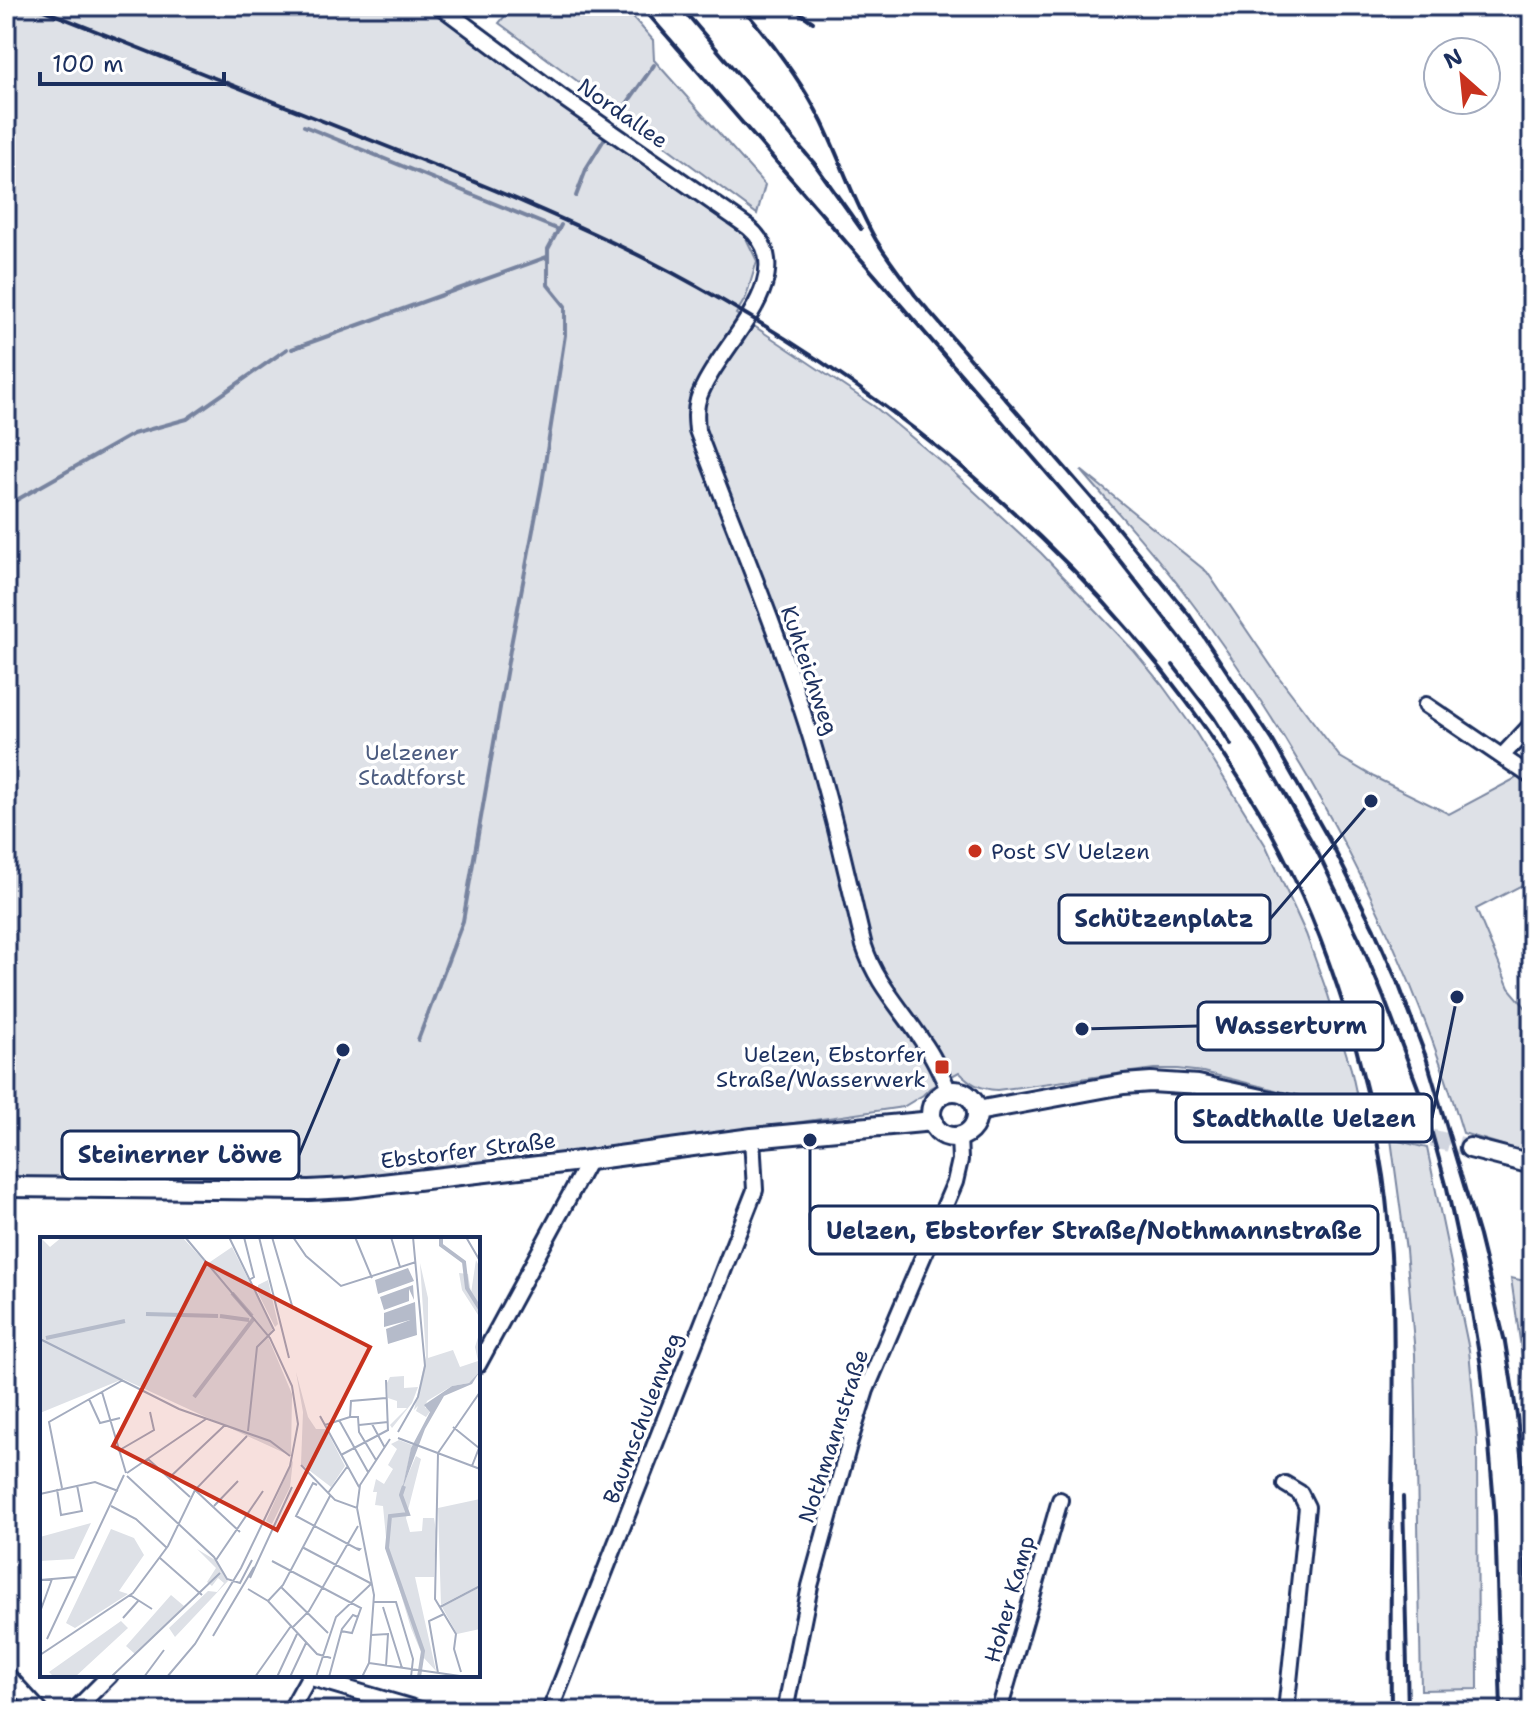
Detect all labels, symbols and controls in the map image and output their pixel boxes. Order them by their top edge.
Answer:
scale bar [40,36,224,86]
north arrow [1422,36,1502,116]
text: N [1439,42,1467,76]
text: 100 m [52,48,124,80]
street label: Nordallee [572,72,674,155]
street label: Kuhteichweg [774,602,845,738]
park label: Uelzener Stadtforst [358,738,466,792]
place label: Post SV Uelzen [991,837,1150,866]
marker: Post SV Uelzen [966,842,984,860]
callout: Schützenplatz [1059,895,1270,943]
text: Schützenplatz [1074,903,1254,935]
callout: Wasserturm [1198,1002,1383,1050]
text: Wasserturm [1215,1010,1367,1042]
place label: Uelzen, Ebstorfer Straße/Wasserwerk [716,1040,926,1094]
marker: Uelzen, Ebstorfer Straße/Wasserwerk [933,1058,951,1076]
callout: Stadthalle Uelzen [1176,1094,1432,1142]
text: Stadthalle Uelzen [1192,1103,1416,1135]
street label: Ebstorfer Straße [379,1125,557,1176]
callout: Steinerner Löwe [62,1131,299,1179]
text: Steinerner Löwe [78,1139,282,1171]
callout: Uelzen, Ebstorfer Straße/Nothmannstraße [810,1206,1378,1254]
text: Uelzen, Ebstorfer Straße/Nothmannstraße [826,1215,1362,1247]
inset map [40,1237,480,1677]
street label: Baumschulenweg [596,1328,689,1508]
street label: Nothmannstraße [792,1346,875,1527]
street label: Hoher Kamp [977,1532,1041,1666]

